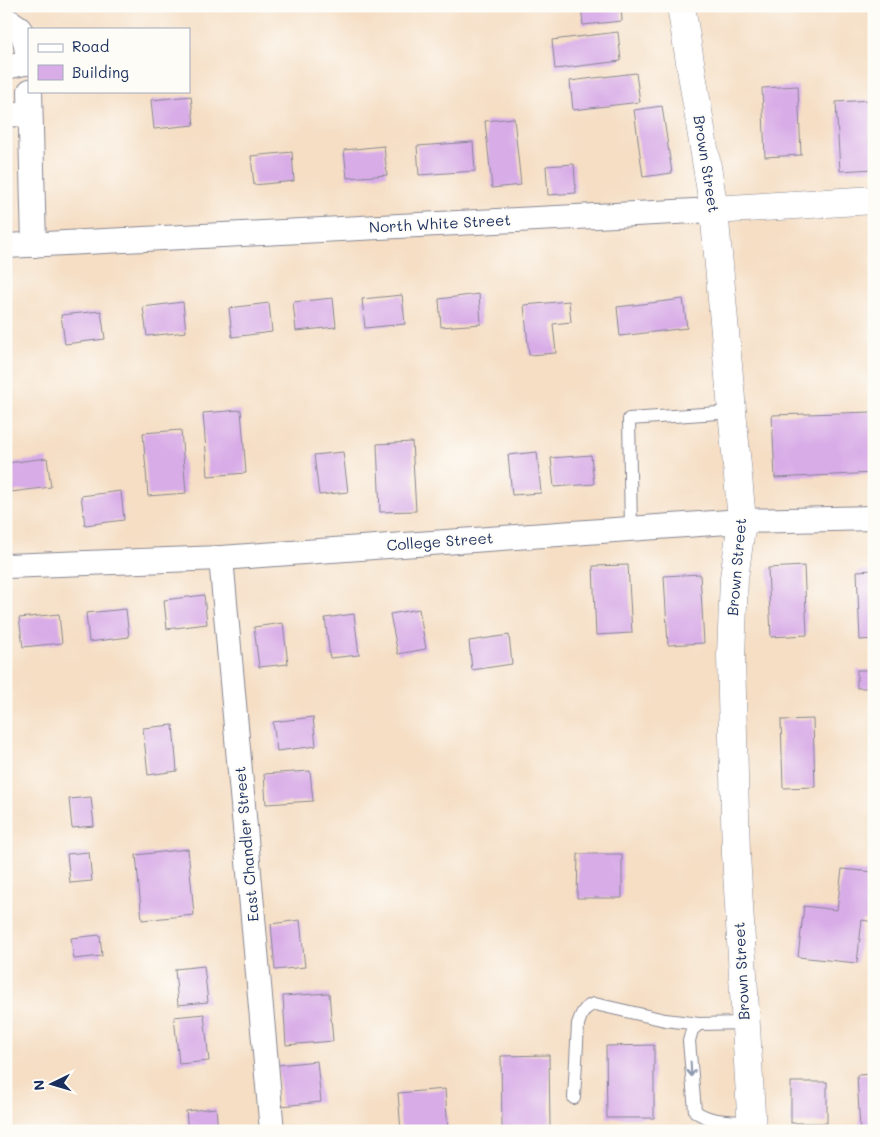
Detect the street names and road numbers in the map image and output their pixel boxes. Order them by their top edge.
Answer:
street label: Brown Street [689,114,725,214]
street label: North White Street [369,209,511,237]
street label: Brown Street [722,517,750,617]
street label: College Street [386,527,494,555]
street label: East Chandler Street [229,765,263,923]
street label: Brown Street [728,921,754,1021]

